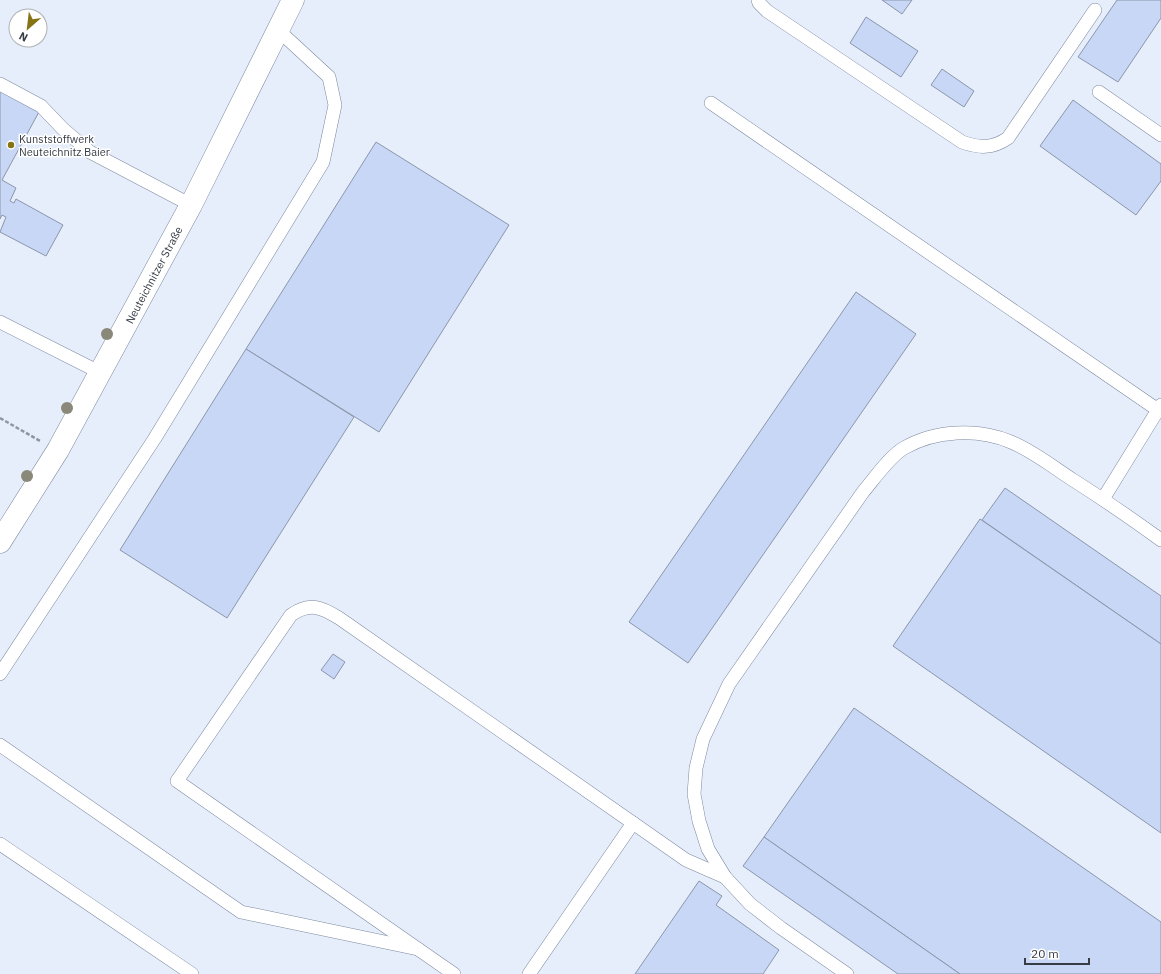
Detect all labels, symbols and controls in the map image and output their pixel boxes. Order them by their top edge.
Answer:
north arrow [8,8,48,48]
text: N [16,29,30,45]
place label: Kunststoffwerk Neuteichnitz Baier [19,132,110,159]
marker: Kunststoffwerk Neuteichnitz Baier [6,140,16,150]
street label: Neuteichnitzer Straße [122,224,186,326]
scale bar [1025,940,1089,966]
text: 20 m [1031,946,1059,961]

